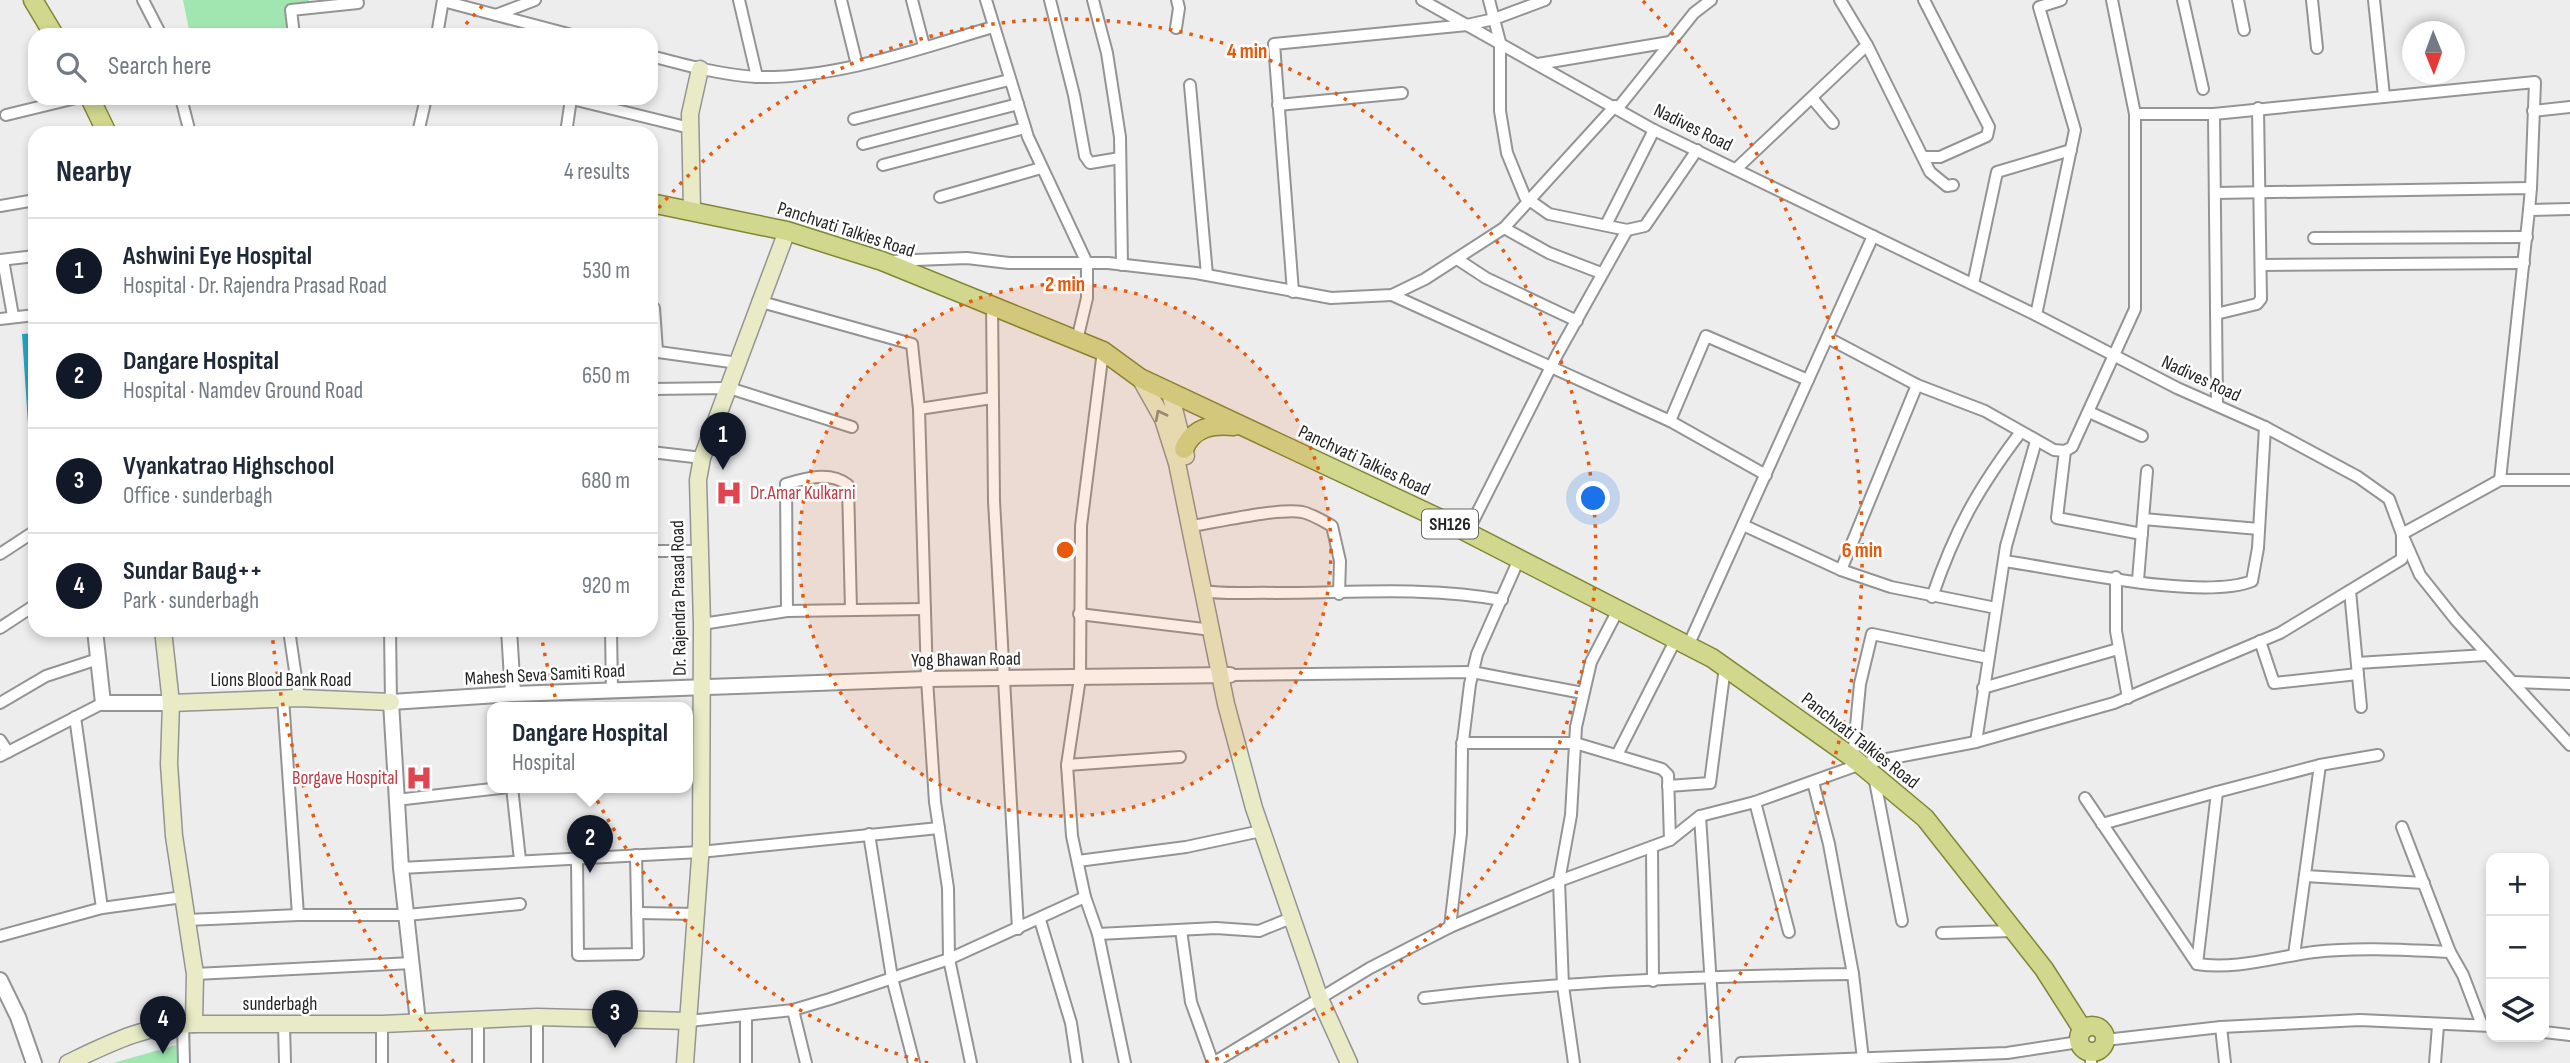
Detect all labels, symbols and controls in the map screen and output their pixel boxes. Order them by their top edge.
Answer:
north arrow [2402,21,2465,84]
search box [28,28,658,105]
text: 4 min [1227,39,1267,64]
icon: search [52,48,90,86]
text: Search here [108,51,211,82]
street label: Nadives Road [1650,99,1736,157]
text: Nearby [56,154,132,190]
text: 4 results [564,158,630,186]
street label: Panchvati Talkies Road [775,197,917,263]
text: Ashwini Eye Hospital [123,241,312,272]
text: 1 [74,257,84,285]
text: 530 m [582,257,630,285]
text: Hospital · Dr. Rajendra Prasad Road [123,272,387,300]
text: 2 min [1045,272,1085,297]
text: Dangare Hospital [123,346,279,377]
street label: Nadives Road [2158,351,2244,407]
text: 2 [74,362,84,390]
text: 650 m [582,362,630,390]
text: Hospital · Namdev Ground Road [123,377,363,405]
one-way arrow [1154,410,1168,422]
pin: 1 [700,412,746,470]
street label: Panchvati Talkies Road [1294,420,1434,502]
text: Vyankatrao Highschool [123,451,334,482]
text: 3 [74,467,84,495]
text: 680 m [581,467,630,495]
hospital icon: Dr.Amar Kulkarni [714,478,744,508]
your location [1576,481,1610,515]
text: Office · sunderbagh [123,482,273,510]
place label: Dr.Amar Kulkarni [750,482,855,505]
road number: SH126 [1422,510,1478,538]
street label: Dr. Rajendra Prasad Road [666,520,692,676]
centre of rings [1053,538,1077,562]
text: 6 min [1842,538,1882,563]
text: Sundar Baug++ [123,556,263,587]
text: 4 [74,572,84,600]
text: 920 m [582,572,630,600]
text: Park · sunderbagh [123,587,259,615]
street label: Yog Bhawan Road [911,648,1021,672]
street label: Mahesh Seva Samiti Road [464,659,626,691]
street label: Lions Blood Bank Road [210,669,352,692]
street label: Panchvati Talkies Road [1797,688,1923,794]
popup [487,702,693,793]
text: Dangare Hospital [512,718,668,749]
text: Hospital [512,749,575,777]
hospital icon: Borgave Hospital [404,763,434,793]
place label: Borgave Hospital [292,767,398,790]
pin: 2 [567,815,613,873]
map controls [2486,853,2549,1042]
button: + [2486,853,2549,916]
button: − [2486,916,2549,979]
button: layers [2486,979,2549,1042]
pin: 3 [592,990,638,1048]
street label: sunderbagh [243,993,317,1016]
pin: 4 [140,996,186,1054]

